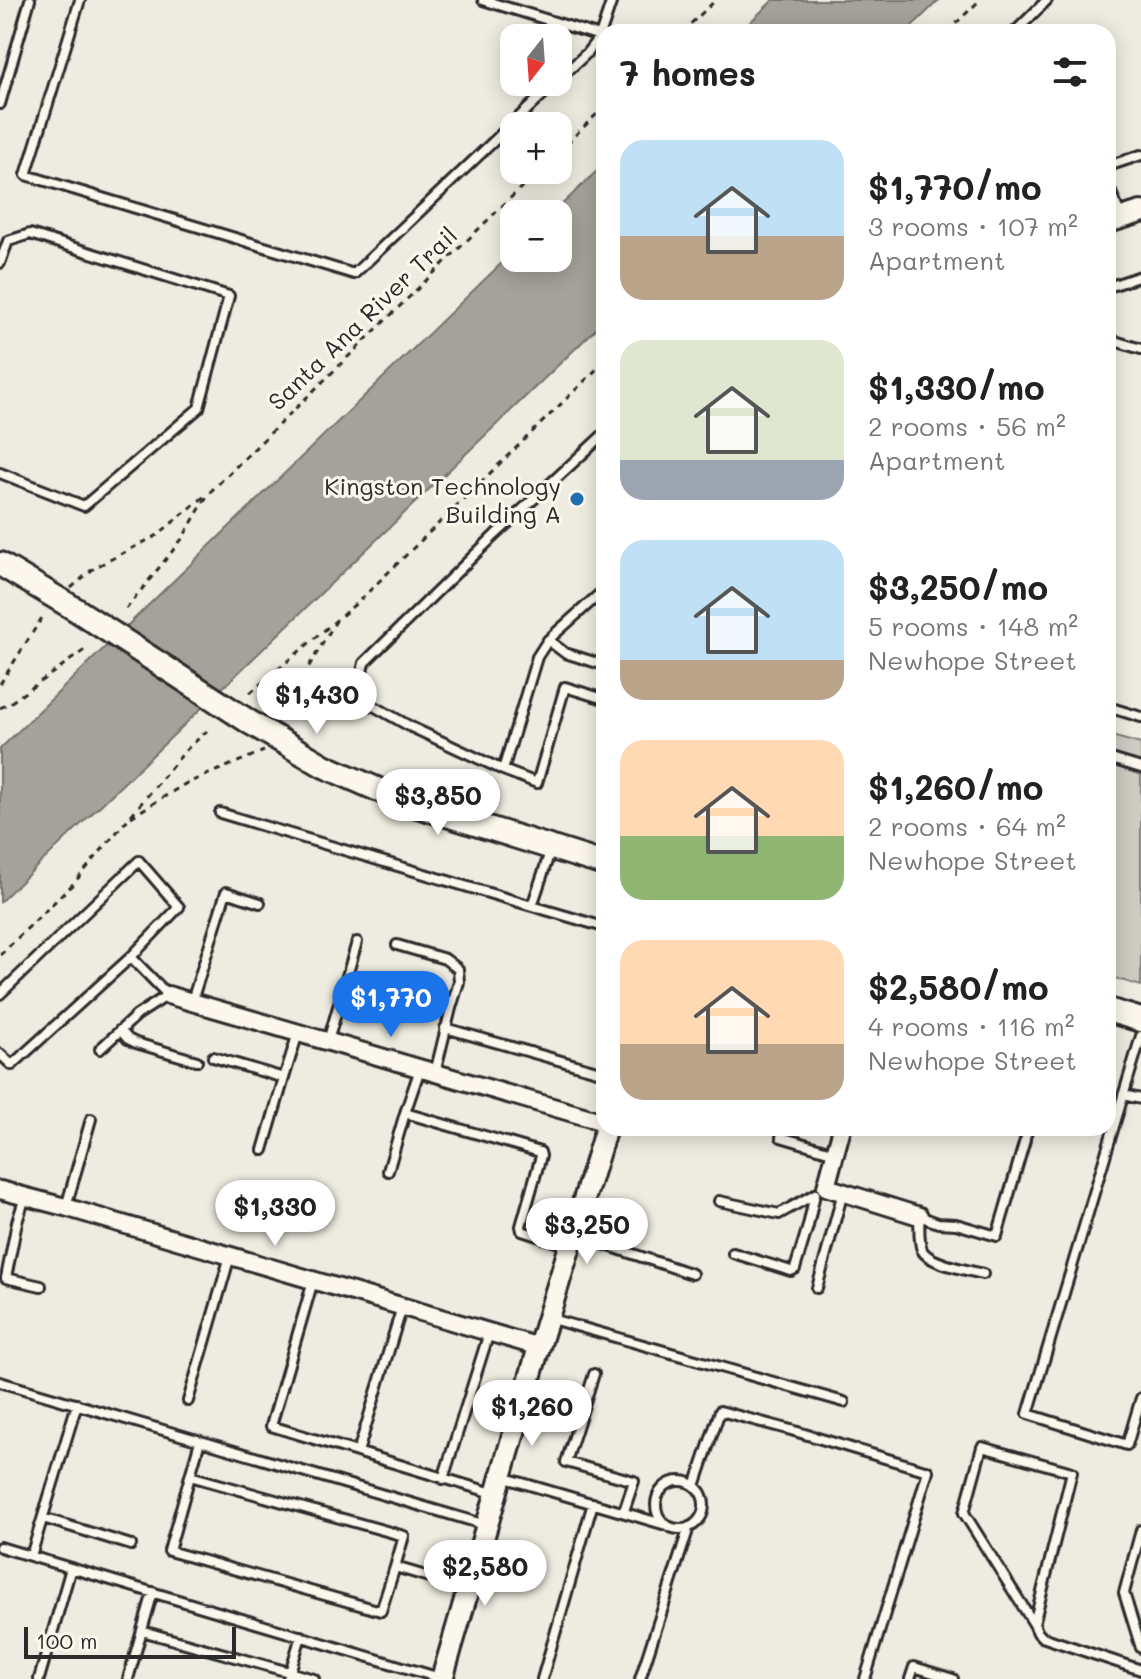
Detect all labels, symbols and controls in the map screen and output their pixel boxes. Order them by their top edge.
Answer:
north arrow [500,24,572,96]
map controls [500,24,572,272]
text: 7 homes [620,50,756,95]
icon: filters [1048,50,1092,94]
button: + [500,112,572,184]
text: $1,770/mo [868,164,1042,209]
icon: home [684,172,780,268]
button: − [500,200,572,272]
text: 3 rooms · 107 m² [868,209,1078,243]
street label: Santa Ana River Trail [261,220,463,416]
text: Apartment [868,243,1005,277]
text: $1,330/mo [868,364,1045,409]
icon: home [684,372,780,468]
text: 2 rooms · 56 m² [868,409,1066,443]
text: Apartment [868,443,1005,477]
place label: Kingston Technology Building A [324,470,561,529]
marker: Kingston Technology Building A [568,490,586,508]
text: $3,250/mo [868,564,1048,609]
icon: home [684,572,780,668]
text: 5 rooms · 148 m² [868,609,1078,643]
text: Newhope Street [868,643,1077,677]
pin: $1,430 [252,668,382,736]
text: $1,430 [275,677,359,711]
text: $1,260/mo [868,764,1043,809]
pin: $3,850 [373,769,503,837]
icon: home [684,772,780,868]
text: $3,850 [394,778,482,812]
text: 2 rooms · 64 m² [868,809,1066,843]
text: Newhope Street [868,843,1077,877]
text: $2,580/mo [868,964,1049,1009]
pin: $1,770 [326,971,456,1039]
icon: home [684,972,780,1068]
text: $1,770 [350,980,432,1014]
text: 4 rooms · 116 m² [868,1009,1075,1043]
text: Newhope Street [868,1043,1077,1077]
pin: $1,330 [210,1180,340,1248]
text: $1,330 [233,1189,317,1223]
pin: $3,250 [522,1198,652,1266]
text: $3,250 [544,1207,630,1241]
pin: $1,260 [467,1380,597,1448]
text: $1,260 [491,1389,573,1423]
pin: $2,580 [420,1540,550,1608]
text: $2,580 [442,1549,528,1583]
scale bar [24,1623,236,1659]
text: 100 m [36,1626,98,1655]

